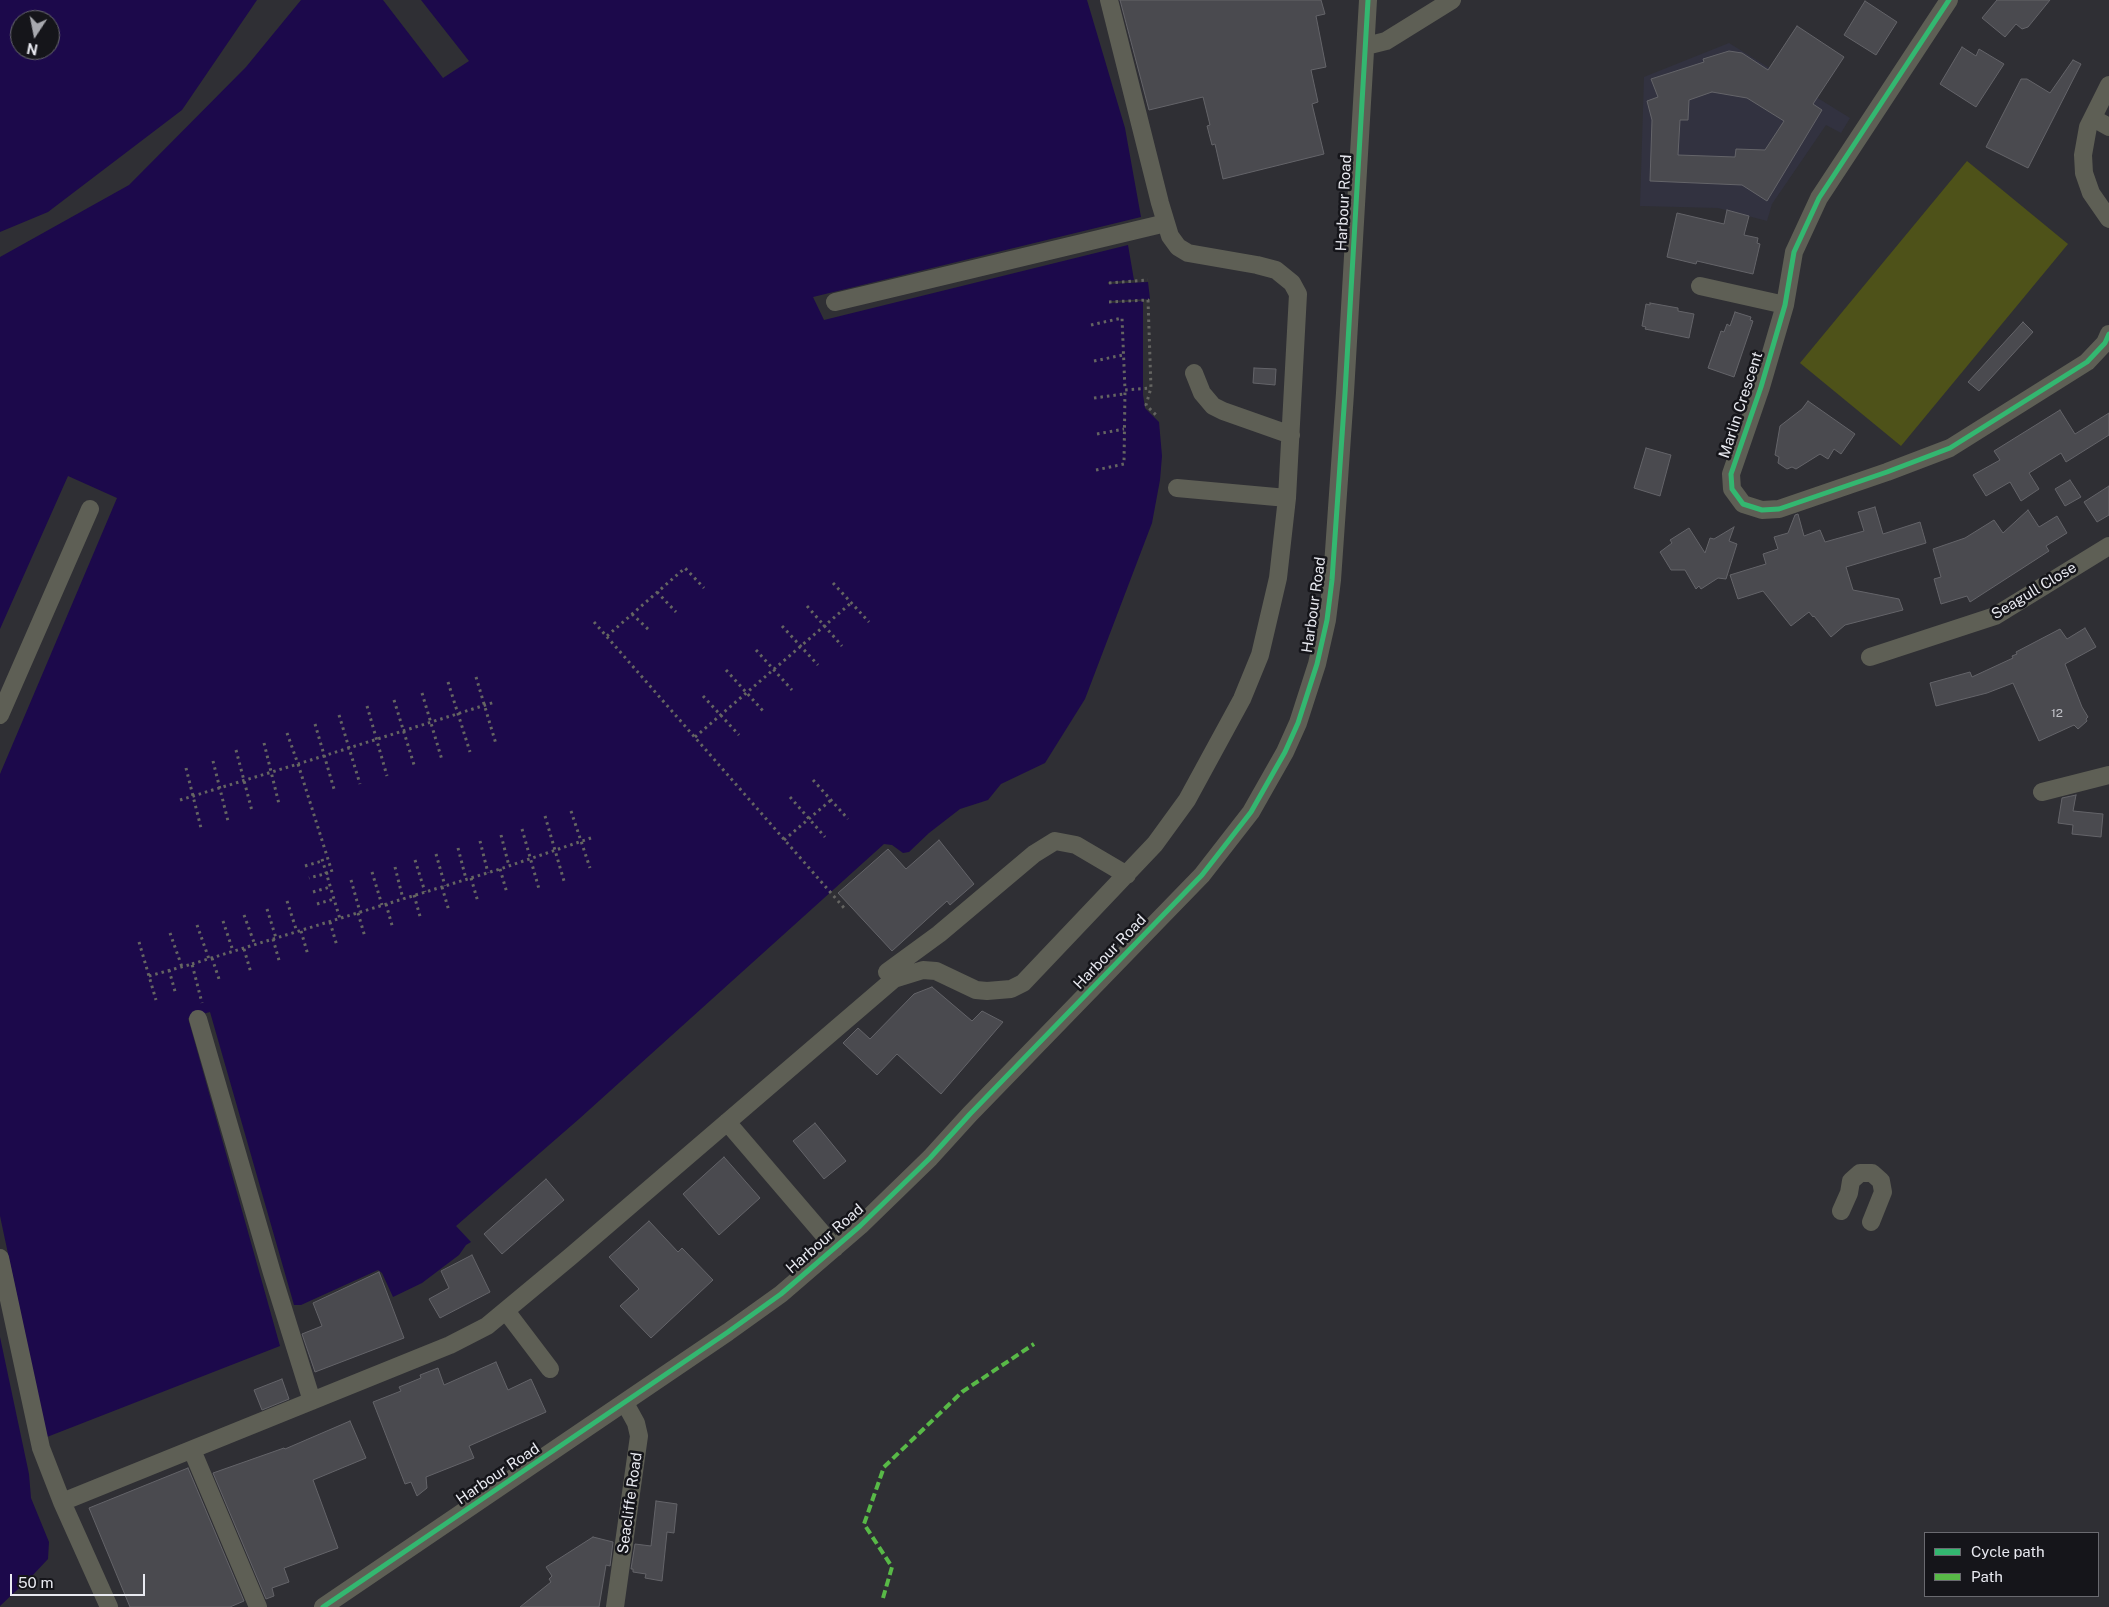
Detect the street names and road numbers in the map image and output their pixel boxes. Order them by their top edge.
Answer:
street label: Harbour Road [1332,154,1356,252]
street label: Marlin Crescent [1715,350,1767,460]
street label: Harbour Road [1298,556,1330,654]
street label: Seagull Close [1988,559,2080,623]
street label: Harbour Road [1070,911,1150,993]
street label: Harbour Road [783,1200,867,1278]
street label: Harbour Road [453,1439,543,1509]
street label: Seacliffe Road [614,1451,646,1555]

